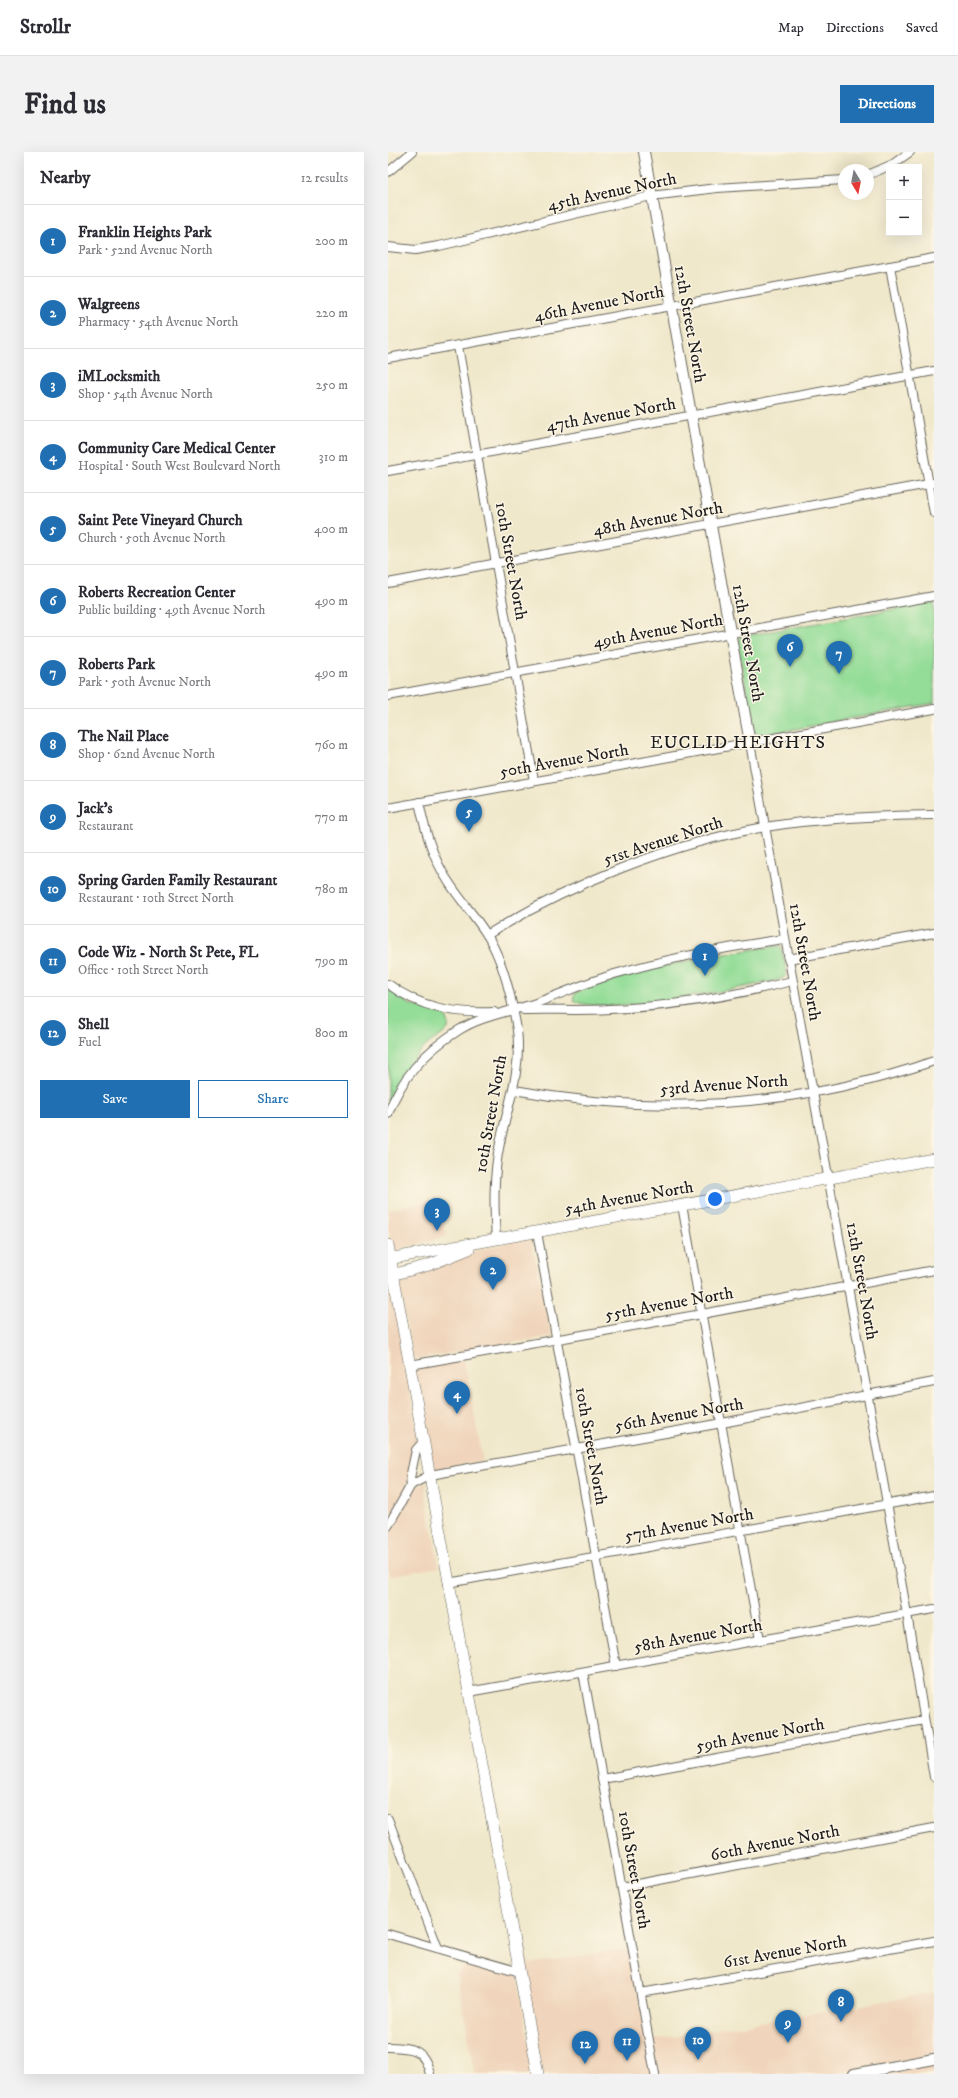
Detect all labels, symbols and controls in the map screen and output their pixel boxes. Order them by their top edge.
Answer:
text: Strollr [20,16,71,39]
text: Map [778,19,804,37]
text: Directions [826,19,884,37]
text: Saved [906,19,938,37]
button: Directions [840,85,934,123]
text: Find us [24,87,106,122]
north arrow [838,164,874,200]
map controls [886,164,922,236]
button: + [886,164,922,200]
text: Nearby [40,167,90,189]
street label: 45th Avenue North [545,168,679,216]
text: 12 results [301,170,348,186]
button: − [886,200,922,236]
text: Franklin Heights Park [78,223,212,242]
text: 1 [51,233,55,249]
text: 200 m [315,233,348,249]
text: Park · 52nd Avenue North [78,242,213,258]
street label: 12th Street North [669,264,711,385]
street label: 46th Avenue North [532,281,666,327]
text: Walgreens [78,295,140,314]
text: 2 [50,305,56,321]
text: 220 m [316,305,348,321]
text: Pharmacy · 54th Avenue North [78,314,238,330]
text: iMLocksmith [78,367,160,386]
text: 3 [51,377,55,393]
text: 250 m [316,377,348,393]
text: Shop · 54th Avenue North [78,386,213,402]
street label: 47th Avenue North [544,393,678,437]
text: Community Care Medical Center [78,439,275,458]
text: 4 [49,449,57,465]
text: 310 m [319,449,348,465]
text: Hospital · South West Boulevard North [78,458,281,474]
street label: 48th Avenue North [591,497,725,541]
street label: 10th Street North [490,500,532,622]
text: Saint Pete Vineyard Church [78,511,243,530]
text: 5 [50,521,56,537]
text: 400 m [314,521,348,537]
text: Church · 50th Avenue North [78,530,226,546]
text: Roberts Recreation Center [78,583,235,602]
street label: 12th Street North [727,583,769,704]
text: 6 [50,593,56,609]
text: 490 m [314,593,348,609]
text: Public building · 49th Avenue North [78,602,265,618]
street label: 49th Avenue North [591,609,725,653]
pin: 6 [777,634,803,667]
pin: 7 [826,641,852,674]
text: Roberts Park [78,655,155,674]
text: 7 [50,665,56,681]
text: 490 m [314,665,348,681]
text: Park · 50th Avenue North [78,674,211,690]
text: The Nail Place [78,727,169,746]
district label: EUCLID HEIGHTS [650,732,826,754]
text: 8 [50,737,56,753]
text: 760 m [315,737,348,753]
street label: 50th Avenue North [498,739,630,783]
text: Shop · 62nd Avenue North [78,746,215,762]
text: Jack's [78,799,113,818]
pin: 5 [456,799,482,832]
text: 9 [50,809,56,825]
text: 770 m [315,809,348,825]
street label: 51st Avenue North [600,811,726,871]
text: Restaurant [78,818,134,834]
text: Spring Garden Family Restaurant [78,871,277,890]
text: 10 [47,881,59,897]
text: 780 m [315,881,348,897]
text: Restaurant · 10th Street North [78,890,234,906]
street label: 12th Street North [784,902,826,1023]
text: Code Wiz - North St Pete, FL [78,943,258,962]
pin: 1 [692,943,718,976]
text: 11 [48,953,58,969]
text: 790 m [315,953,348,969]
text: Office · 10th Street North [78,962,209,978]
text: Shell [78,1015,109,1034]
text: 12 [47,1025,59,1041]
text: 800 m [315,1025,348,1041]
text: Fuel [78,1034,101,1050]
street label: 10th Street North [470,1053,512,1175]
street label: 53rd Avenue North [659,1070,789,1100]
button: Save [40,1080,190,1118]
button: Share [198,1080,348,1118]
street label: 54th Avenue North [563,1176,695,1220]
your location [705,1189,725,1209]
pin: 3 [424,1198,450,1231]
street label: 12th Street North [841,1221,883,1342]
pin: 2 [480,1257,506,1290]
street label: 55th Avenue North [603,1282,735,1326]
pin: 4 [444,1381,470,1414]
street label: 10th Street North [570,1385,612,1507]
street label: 56th Avenue North [613,1393,745,1437]
street label: 57th Avenue North [623,1503,755,1547]
street label: 58th Avenue North [632,1614,764,1658]
street label: 59th Avenue North [694,1713,826,1757]
street label: 10th Street North [613,1809,655,1931]
street label: 60th Avenue North [709,1820,842,1866]
street label: 61st Avenue North [722,1930,849,1974]
pin: 8 [828,1989,854,2022]
pin: 9 [775,2010,801,2043]
pin: 10 [685,2027,711,2060]
pin: 11 [614,2028,640,2061]
pin: 12 [572,2031,598,2064]

